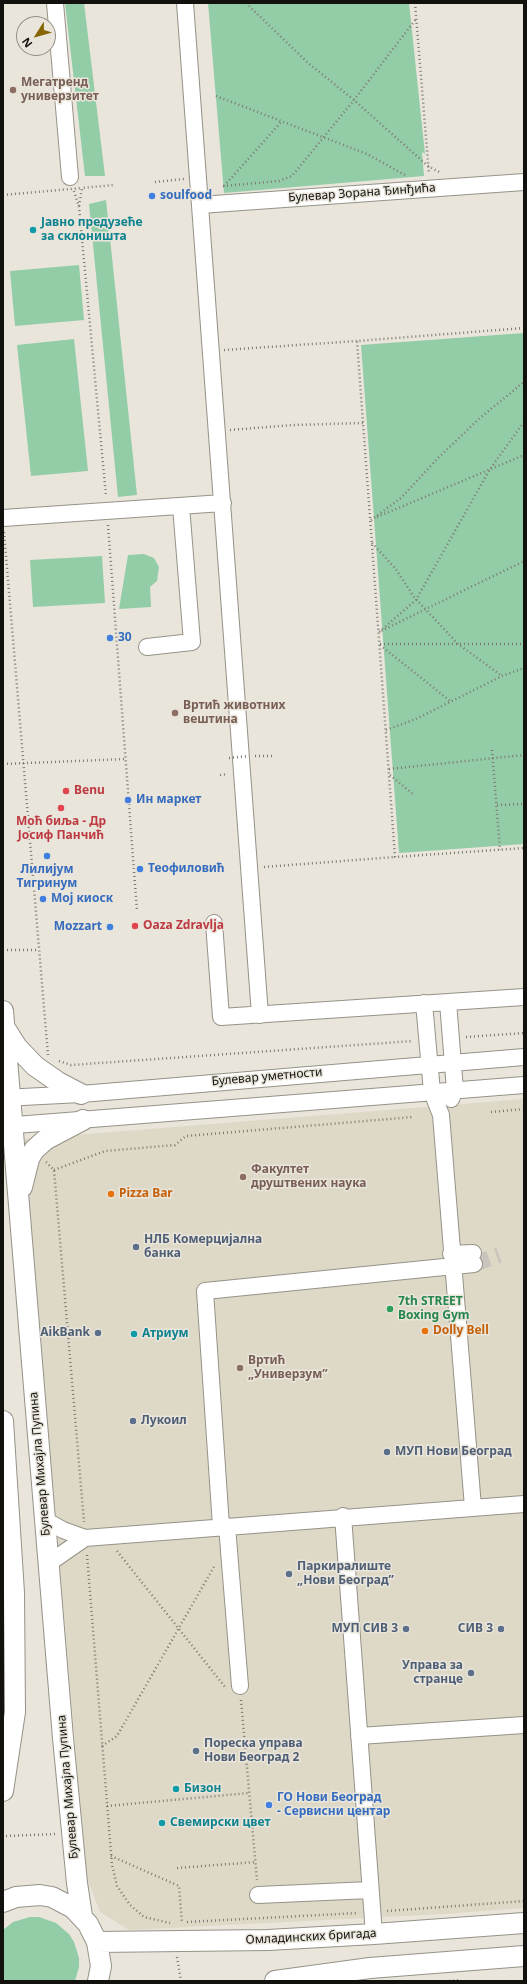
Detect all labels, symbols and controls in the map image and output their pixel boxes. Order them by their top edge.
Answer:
north arrow [16,16,56,56]
text: N [18,35,36,51]
place label: Мегатренд универзитет [21,76,99,104]
marker: Мегатренд универзитет [8,85,18,95]
street label: Булевар Зорана Ђинђића [288,181,436,205]
place label: soulfood [160,189,212,203]
marker: soulfood [147,191,157,201]
place label: Јавно предузеће за склоништа [41,216,143,244]
marker: Јавно предузеће за склоништа [28,225,38,235]
place label: 30 [118,631,132,645]
marker: 30 [105,633,115,643]
place label: Вртић животних вештина [183,699,285,727]
marker: Вртић животних вештина [170,708,180,718]
place label: Benu [74,784,105,798]
marker: Benu [61,786,71,796]
place label: Ин маркет [136,793,201,807]
marker: Ин маркет [123,795,133,805]
marker: Моћ биља - Др Јосиф Панчић [56,803,66,813]
place label: Моћ биља - Др Јосиф Панчић [16,815,106,843]
marker: Лилијум Тигринум [42,851,52,861]
place label: Теофиловић [148,862,225,876]
place label: Лилијум Тигринум [17,863,77,891]
marker: Теофиловић [135,864,145,874]
place label: Мој киоск [51,892,113,906]
marker: Мој киоск [38,894,48,904]
place label: Oaza Zdravlja [143,919,224,933]
place label: Mozzart [54,920,102,934]
marker: Oaza Zdravlja [130,921,140,931]
marker: Mozzart [105,922,115,932]
street label: Булевар уметности [211,1065,323,1089]
place label: Факултет друштвених наука [251,1163,366,1191]
marker: Факултет друштвених наука [238,1172,248,1182]
place label: Pizza Bar [119,1187,173,1201]
marker: Pizza Bar [106,1189,116,1199]
place label: НЛБ Комерцијална банка [144,1233,262,1261]
marker: НЛБ Комерцијална банка [131,1242,141,1252]
place label: 7th STREET Boxing Gym [398,1295,470,1323]
marker: 7th STREET Boxing Gym [385,1304,395,1314]
place label: Dolly Bell [433,1324,489,1338]
place label: AikBank [40,1326,90,1340]
marker: Dolly Bell [420,1326,430,1336]
place label: Атриум [142,1327,189,1341]
marker: AikBank [93,1328,103,1338]
marker: Атриум [129,1329,139,1339]
place label: Вртић „Универзум” [248,1354,328,1382]
marker: Вртић „Универзум” [235,1363,245,1373]
street label: Булевар Михајла Пупина [27,1391,53,1537]
place label: Лукоил [141,1414,187,1428]
marker: Лукоил [128,1416,138,1426]
place label: МУП Нови Београд [395,1445,512,1459]
marker: МУП Нови Београд [382,1447,392,1457]
place label: Паркиралиште „Нови Београд” [297,1560,394,1588]
marker: Паркиралиште „Нови Београд” [284,1569,294,1579]
place label: МУП СИВ 3 [332,1622,398,1636]
place label: СИВ 3 [458,1622,493,1636]
marker: МУП СИВ 3 [401,1624,411,1634]
marker: СИВ 3 [496,1624,506,1634]
place label: Управа за странце [402,1659,463,1687]
marker: Управа за странце [466,1668,476,1678]
street label: Булевар Михајла Пупина [55,1714,81,1860]
place label: Пореска управа Нови Београд 2 [204,1737,303,1765]
marker: Пореска управа Нови Београд 2 [191,1746,201,1756]
place label: Бизон [184,1782,221,1796]
marker: Бизон [171,1784,181,1794]
place label: ГО Нови Београд - Сервисни центар [277,1791,390,1819]
marker: ГО Нови Београд - Сервисни центар [264,1800,274,1810]
place label: Свемирски цвет [170,1816,270,1830]
marker: Свемирски цвет [157,1818,167,1828]
street label: Омладинских бригада [245,1926,377,1948]

